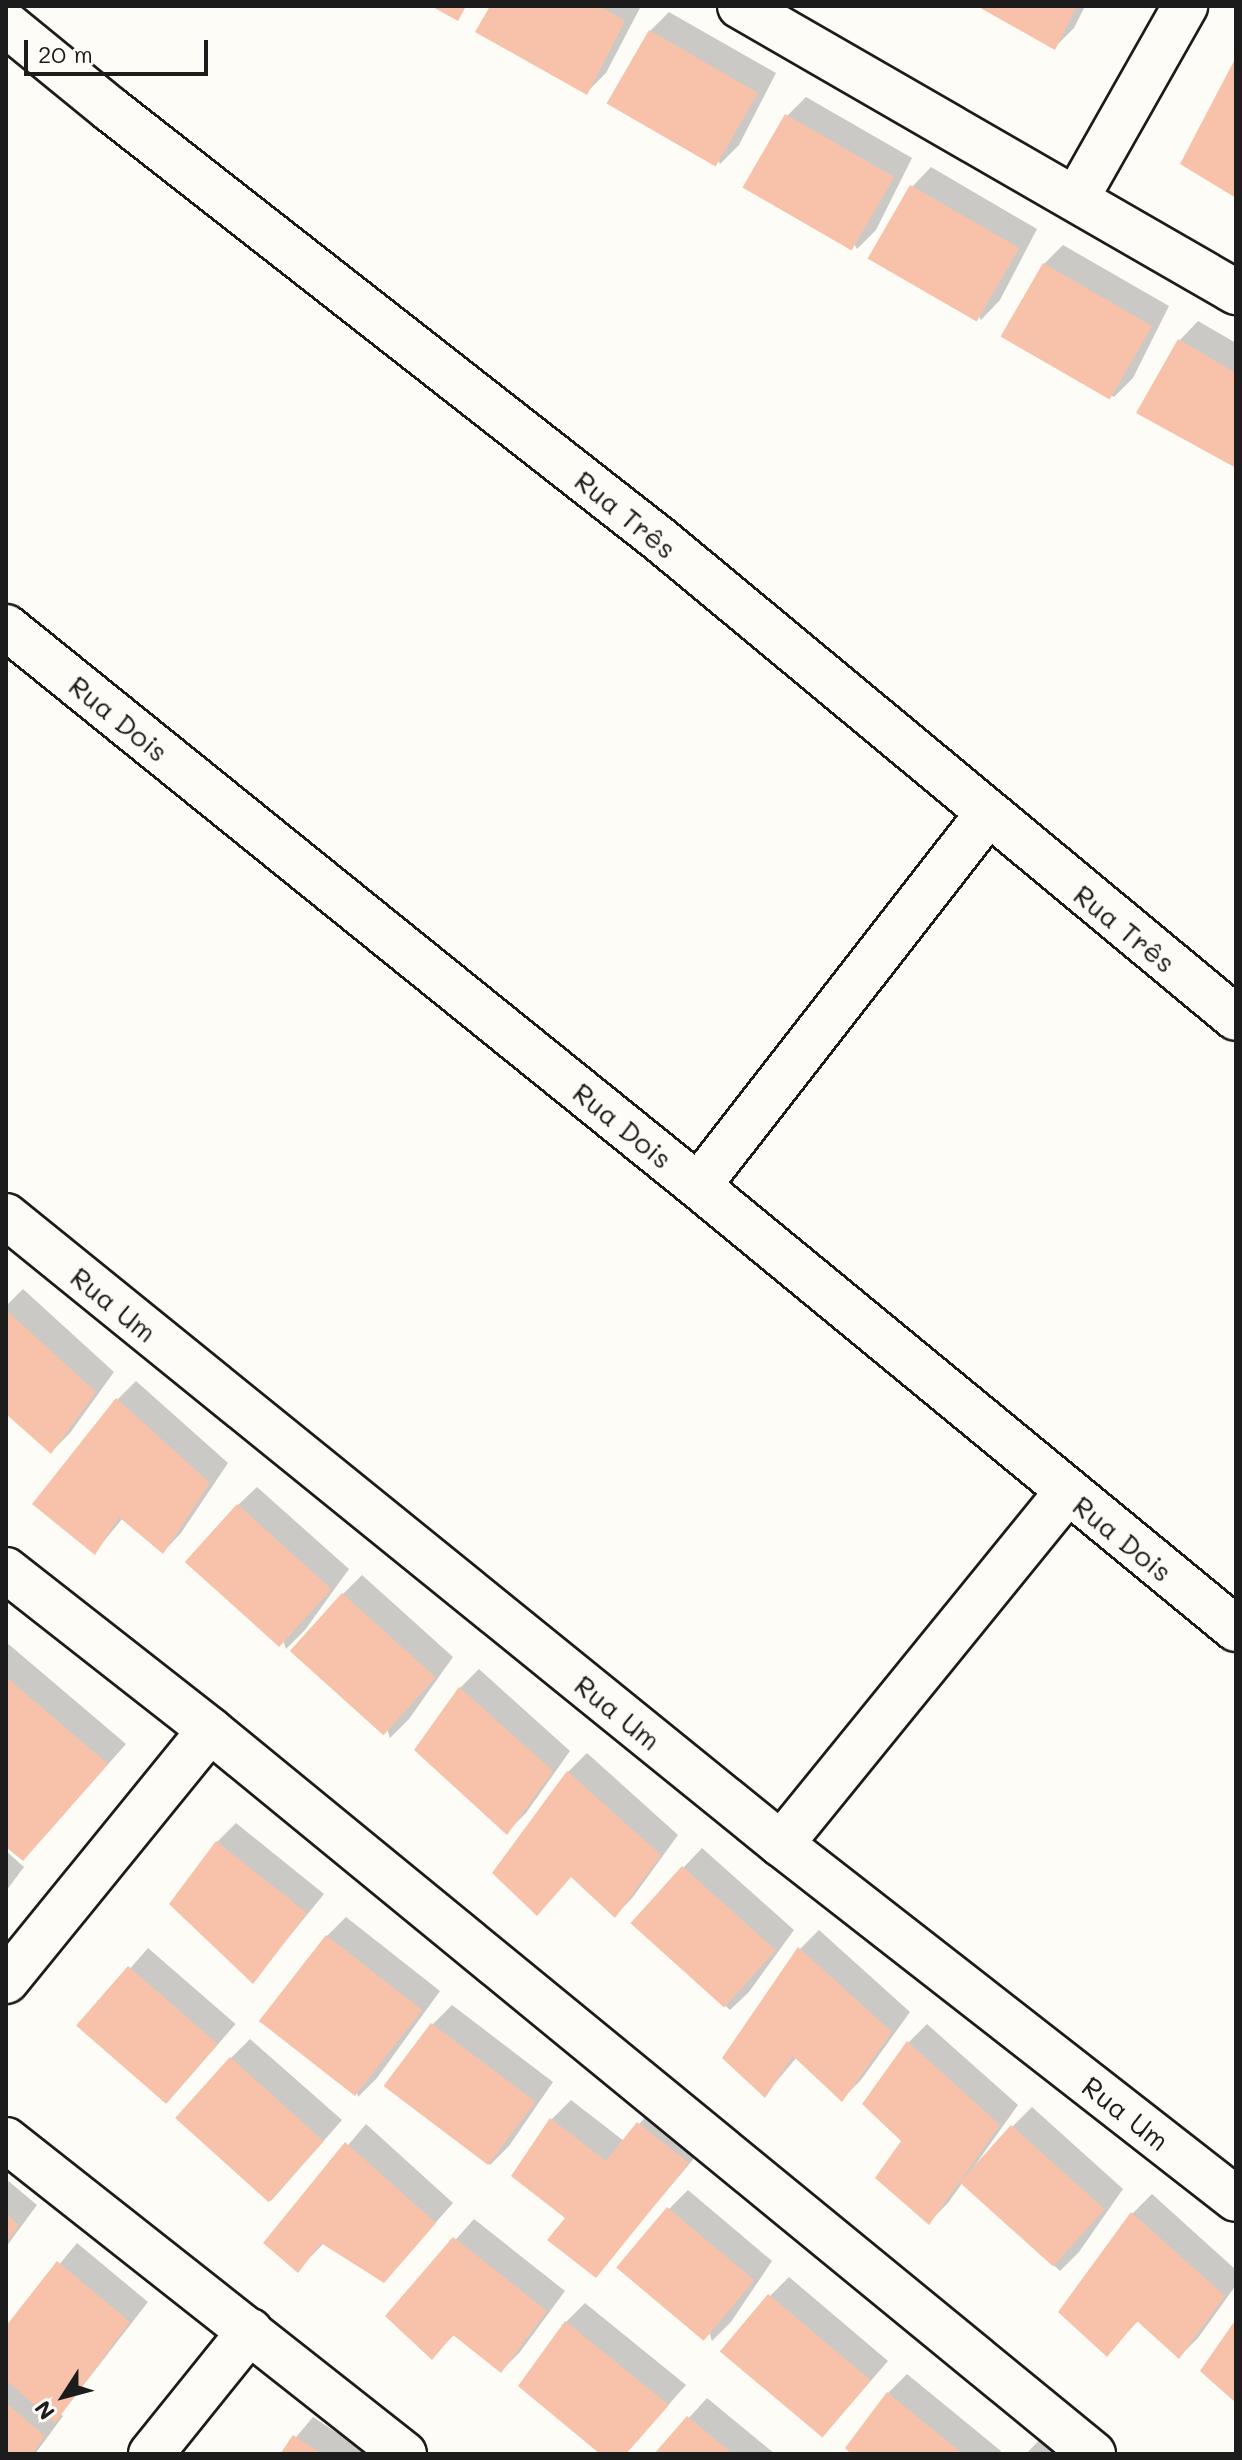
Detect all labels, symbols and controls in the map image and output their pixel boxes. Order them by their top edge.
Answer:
scale bar [28,24,212,74]
text: 20 m [38,38,93,69]
street label: Rua Três [568,463,684,565]
street label: Rua Dois [63,668,175,768]
street label: Rua Três [1067,877,1183,979]
street label: Rua Dois [567,1075,679,1175]
street label: Rua Um [64,1259,164,1349]
street label: Rua Dois [1067,1488,1179,1588]
street label: Rua Um [568,1667,668,1757]
street label: Rua Um [1076,2069,1176,2157]
north arrow [24,2356,104,2436]
text: N [28,2395,61,2426]

